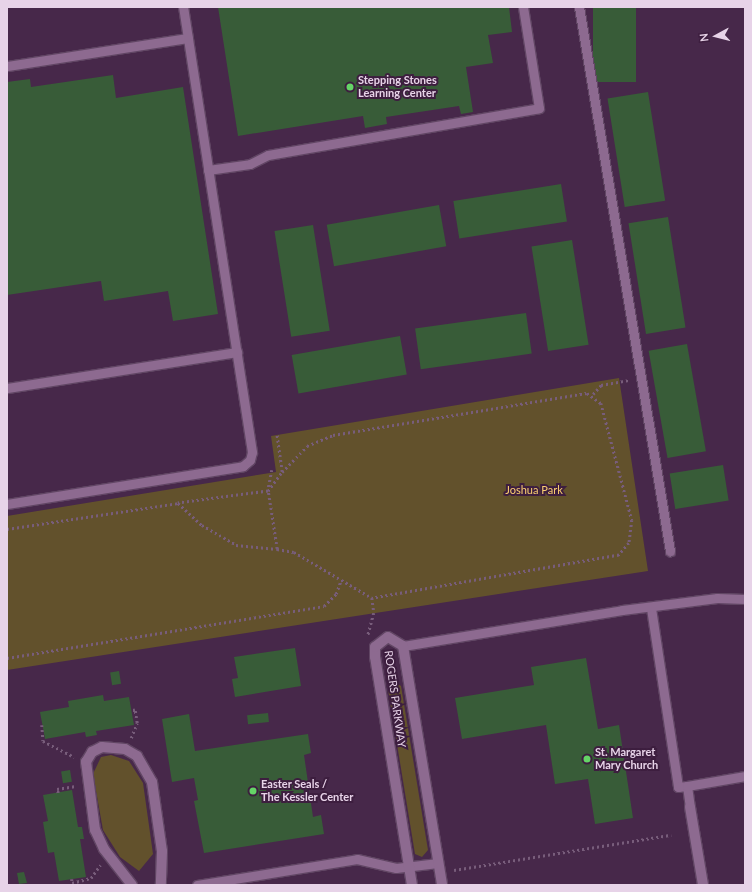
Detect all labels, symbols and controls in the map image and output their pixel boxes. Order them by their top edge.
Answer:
north arrow [696,16,736,56]
text: N [697,33,711,43]
place label: Stepping Stones Learning Center [358,74,437,100]
marker: Stepping Stones Learning Center [345,82,355,92]
park label: Joshua Park [505,483,563,497]
street label: ROGERS PARKWAY [382,650,408,748]
place label: St. Margaret Mary Church [595,746,659,772]
marker: St. Margaret Mary Church [582,754,592,764]
place label: Easter Seals / The Kessler Center [261,778,353,804]
marker: Easter Seals / The Kessler Center [248,786,258,796]

